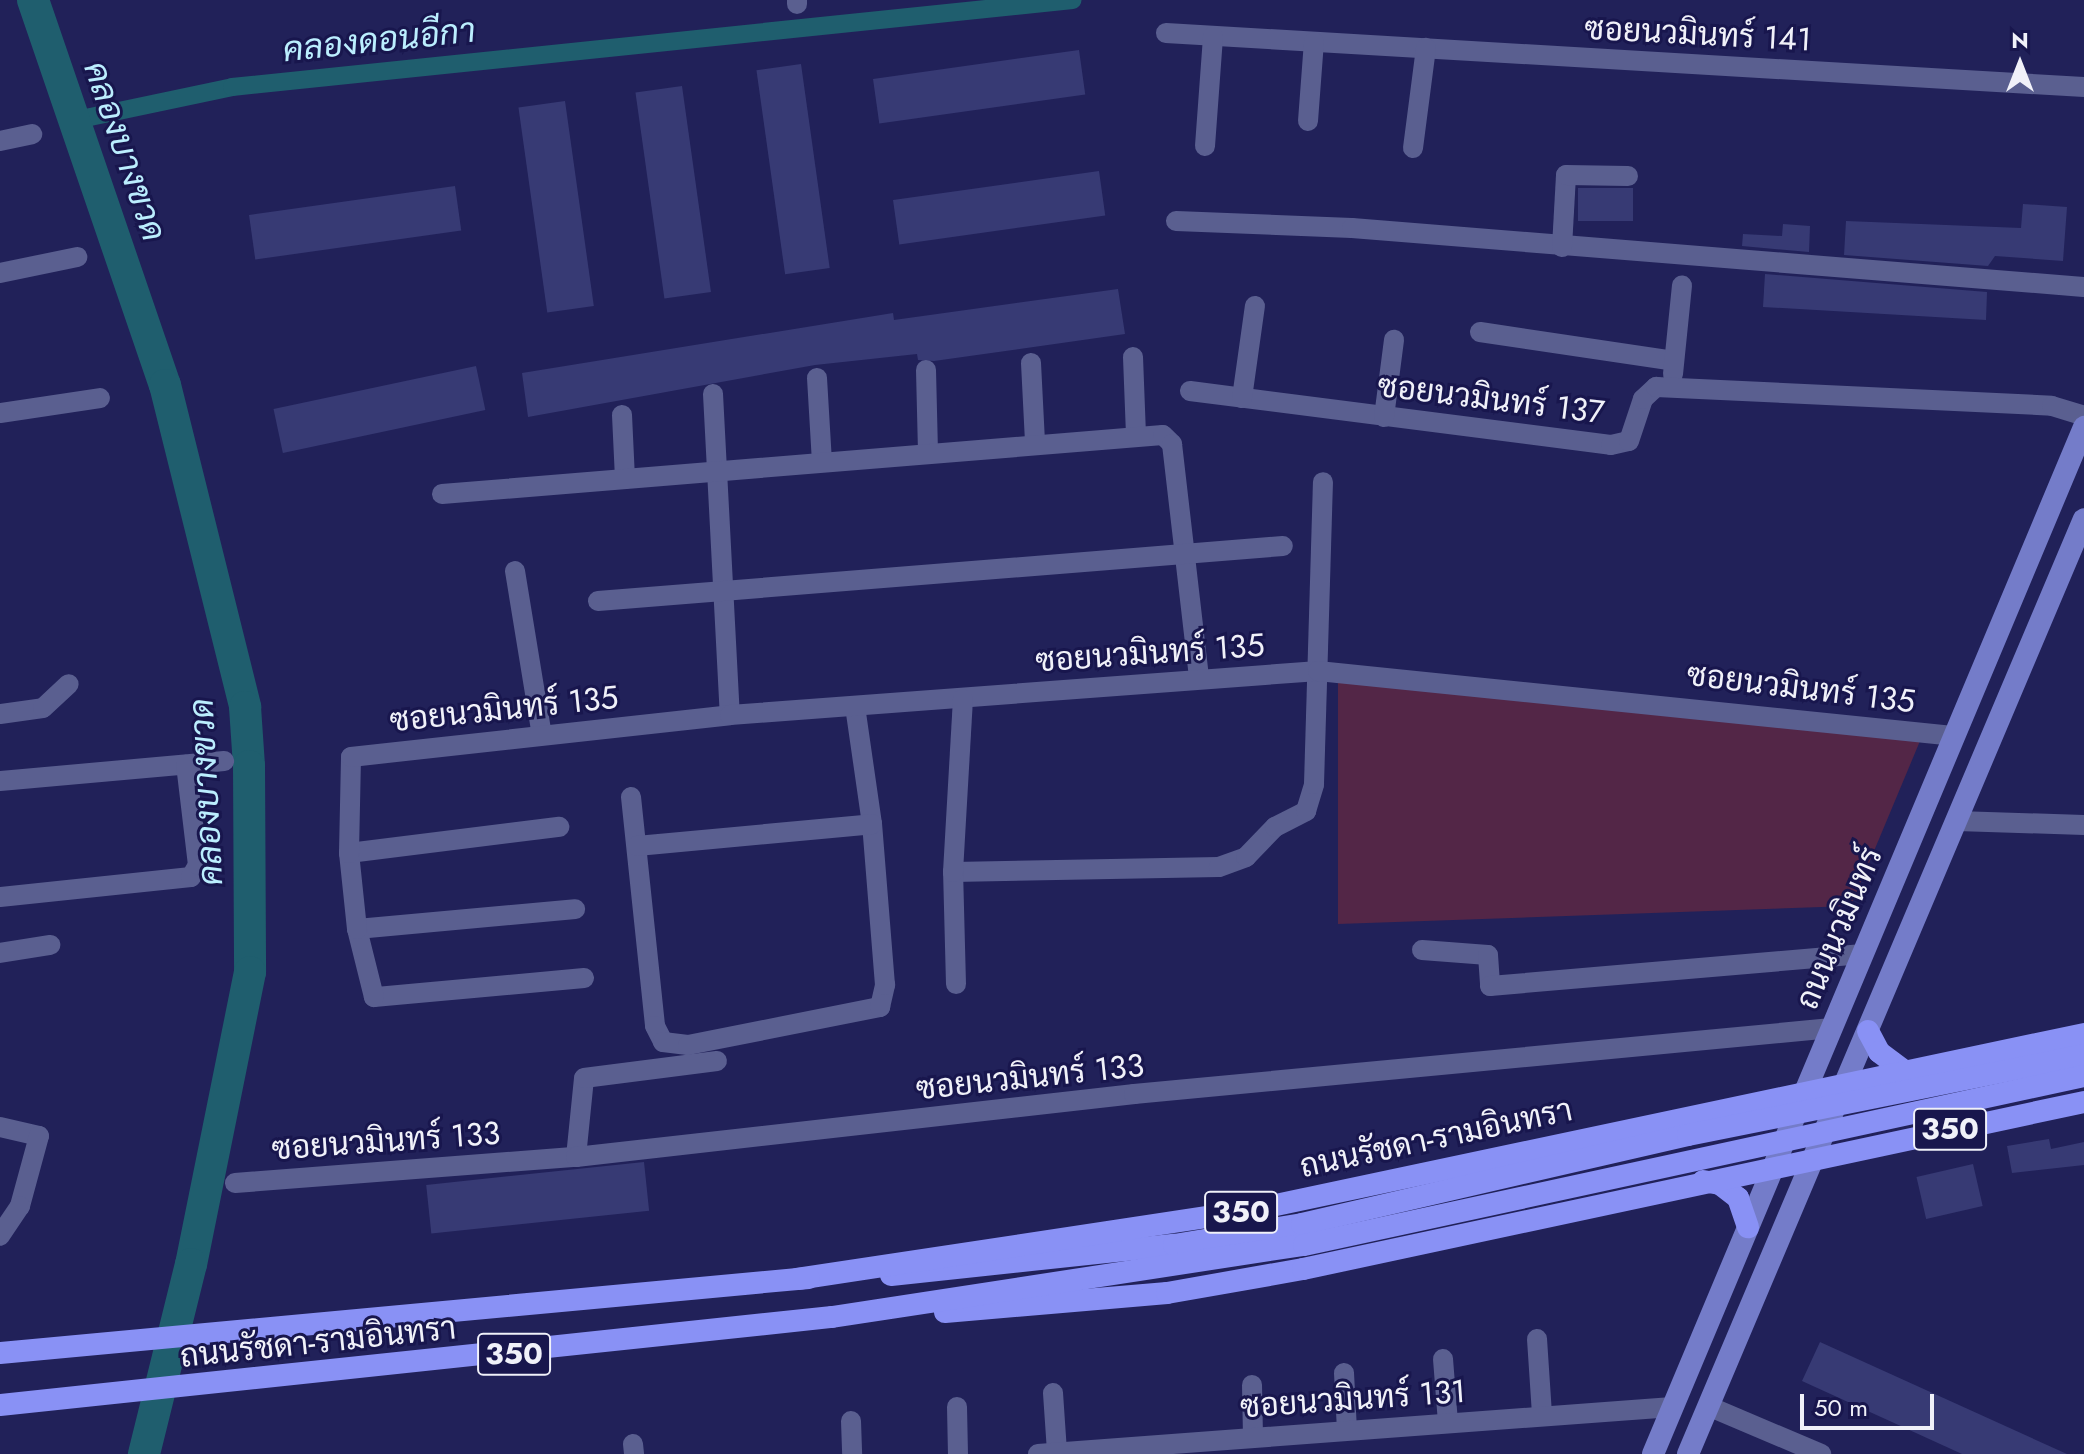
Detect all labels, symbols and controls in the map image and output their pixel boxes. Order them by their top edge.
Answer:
street label: ซอยนวมินทร์ 141 [1584,9,1812,59]
water label: คลองดอนอีกา [281,10,477,70]
north arrow [1980,24,2060,104]
text: N [2011,24,2029,56]
water label: คลองบางขวด [75,56,175,246]
street label: ซอยนวมินทร์ 137 [1376,366,1606,432]
street label: ซอยนวมินทร์ 135 [1034,626,1266,680]
street label: ซอยนวมินทร์ 135 [1685,655,1917,721]
street label: ซอยนวมินทร์ 135 [388,678,620,740]
water label: คลองบางขวด [181,697,231,887]
street label: ถนนนวมินทร์ [1788,841,1890,1015]
street label: ซอยนวมินทร์ 133 [914,1046,1146,1108]
street label: ถนนรัชดา-รามอินทรา [1296,1090,1576,1186]
road number: 350 [1912,1103,1988,1155]
street label: ซอยนวมินทร์ 133 [270,1114,502,1168]
road number: 350 [1203,1186,1279,1238]
street label: ถนนรัชดา-รามอินทรา [178,1308,458,1376]
road number: 350 [476,1328,552,1380]
street label: ซอยนวมินทร์ 131 [1239,1372,1467,1426]
scale bar [1804,1378,1938,1428]
text: 50 m [1814,1390,1868,1425]

